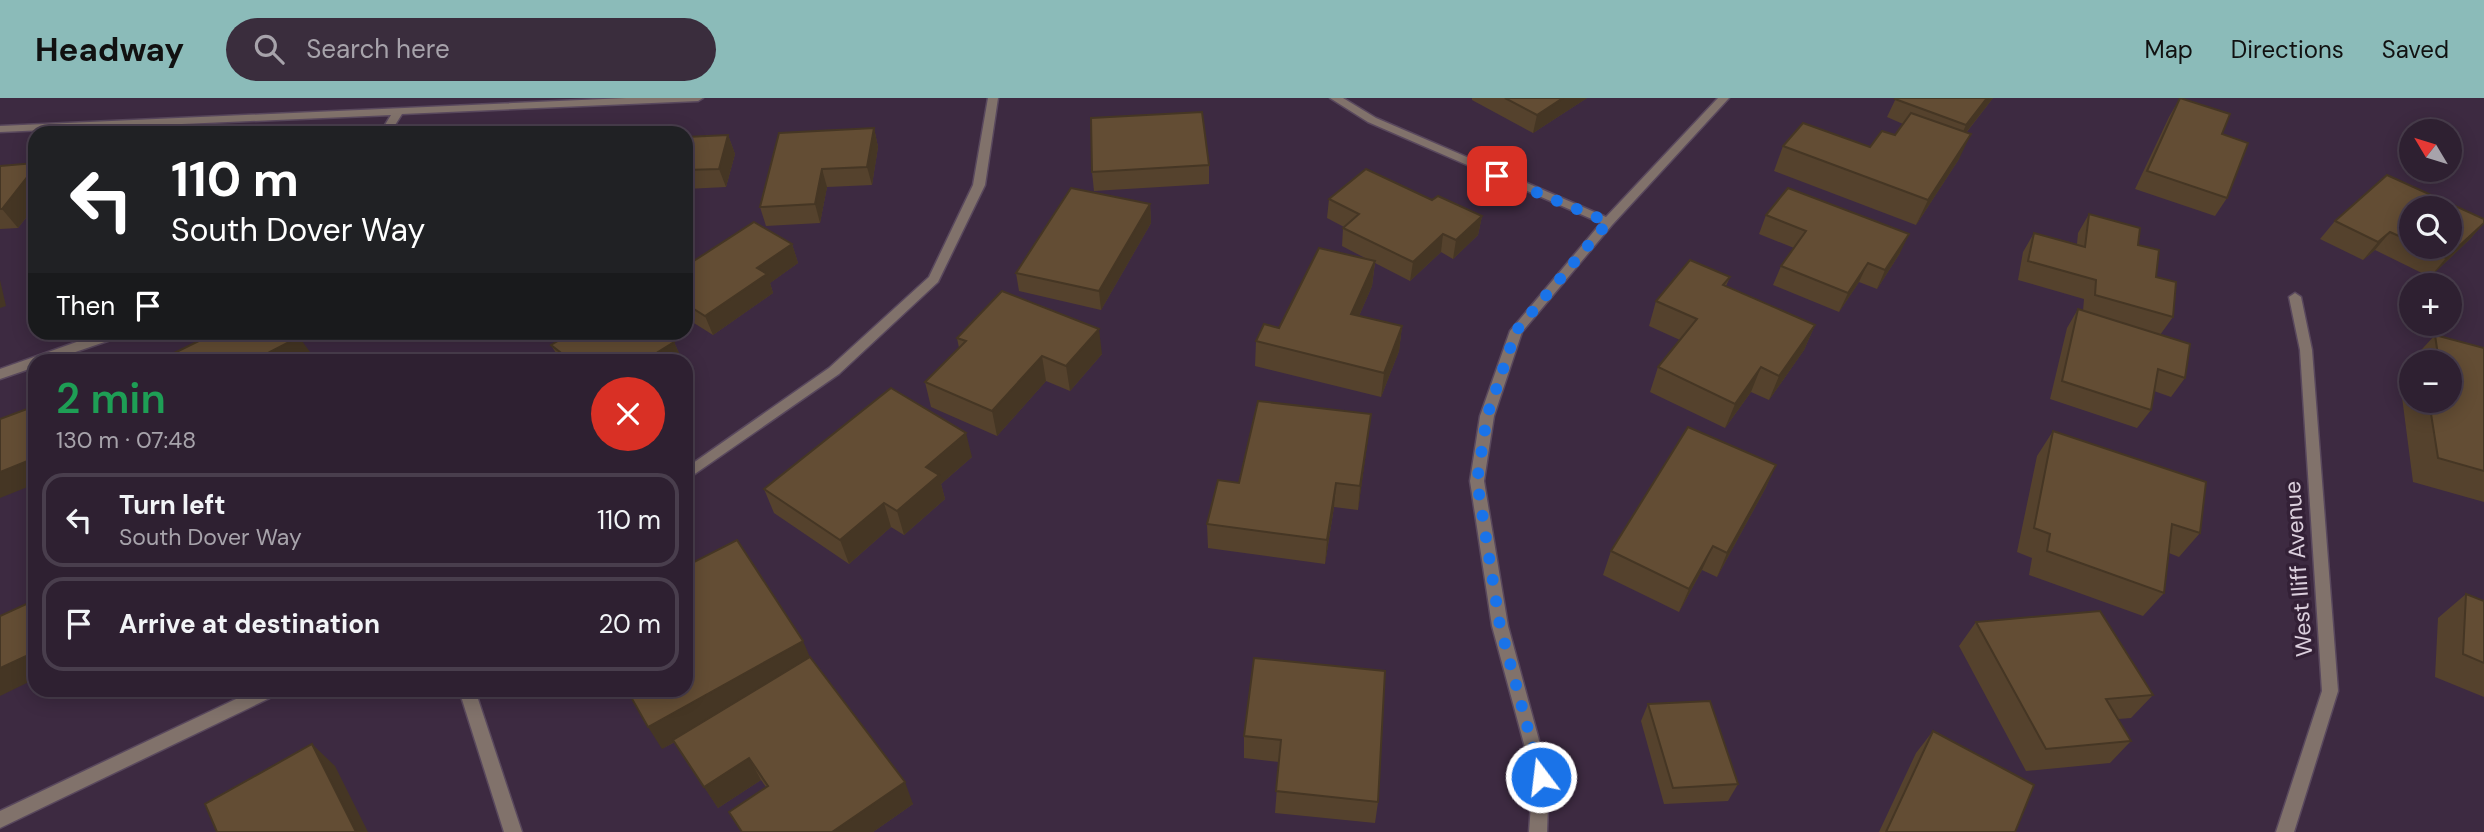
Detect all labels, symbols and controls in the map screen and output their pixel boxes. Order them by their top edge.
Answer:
search box [226,18,716,81]
text: Headway [35,28,184,71]
icon: search [250,30,288,68]
text: Search here [306,32,450,66]
text: Map [2145,34,2193,65]
text: Directions [2231,34,2344,65]
text: Saved [2382,34,2449,65]
north arrow [2399,119,2462,182]
map controls [2399,119,2462,413]
pin [1467,146,1527,206]
text: 110 m [171,147,299,211]
icon: left [56,154,147,245]
icon: arrive [1478,157,1516,195]
button: search [2399,196,2462,259]
text: South Dover Way [171,209,425,251]
button: + [2399,273,2462,336]
icon: arrive [129,287,167,325]
text: Then [56,289,115,323]
button: − [2399,350,2462,413]
text: 2 min [56,371,166,426]
button: close [591,377,665,451]
text: 130 m · 07:48 [56,425,196,455]
street label: West Iliff Avenue [2277,480,2319,658]
text: Turn left [119,488,226,522]
icon: left [60,501,98,539]
text: 110 m [597,503,661,537]
text: South Dover Way [119,522,302,552]
icon: arrive [60,605,98,643]
text: Arrive at destination [119,607,380,641]
text: 20 m [598,607,661,641]
position arrow [1504,740,1578,814]

